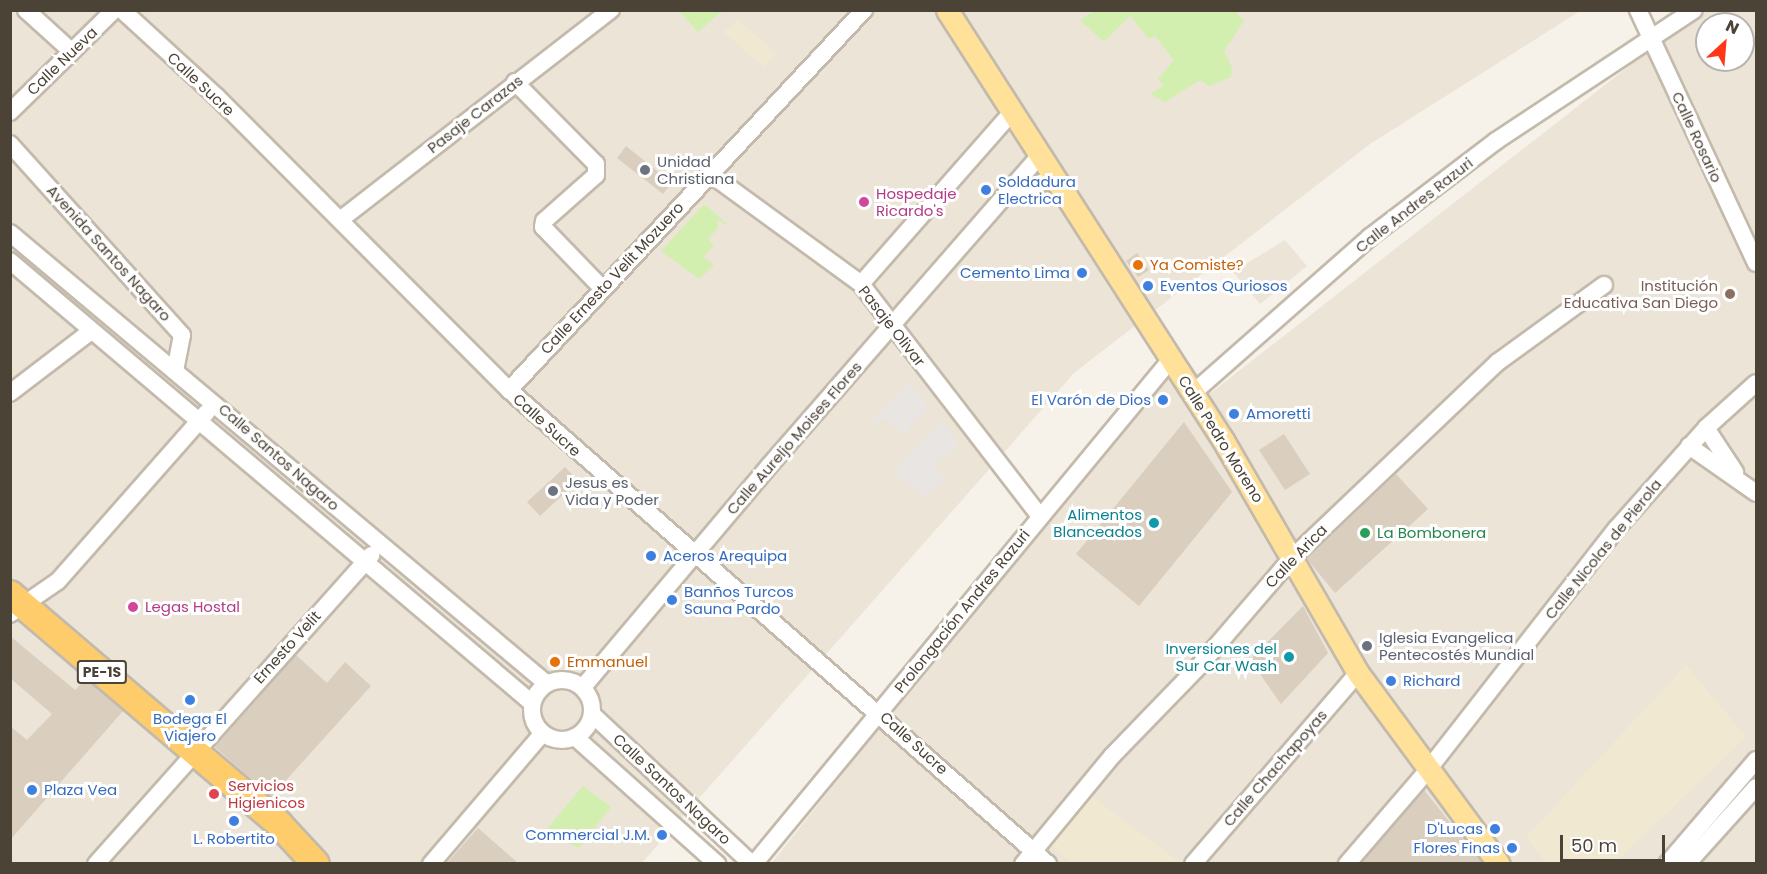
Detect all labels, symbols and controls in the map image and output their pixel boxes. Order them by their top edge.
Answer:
north arrow [1695,12,1755,72]
text: N [1722,14,1743,40]
street label: Calle Nueva [23,23,101,99]
street label: Calle Sucre [164,48,238,120]
street label: Pasaje Carazas [424,71,526,157]
street label: Calle Rosario [1668,89,1726,185]
place label: Unidad Christiana [657,152,734,187]
street label: Calle Andres Razuri [1352,154,1476,256]
marker: Unidad Christiana [638,163,652,177]
place label: Soldadura Electrica [998,172,1076,207]
street label: Avenida Santos Nagaro [43,181,175,325]
marker: Soldadura Electrica [979,183,993,197]
place label: Hospedaje Ricardo's [876,184,957,219]
marker: Hospedaje Ricardo's [857,195,871,209]
street label: Calle Ernesto Velit Mozuero [537,198,687,358]
place label: Ya Comiste? [1150,256,1244,274]
marker: Ya Comiste? [1131,258,1145,272]
place label: Cemento Lima [960,264,1070,282]
marker: Cemento Lima [1075,266,1089,280]
place label: Institución Educativa San Diego [1564,276,1718,311]
place label: Eventos Quriosos [1160,277,1287,295]
marker: Eventos Quriosos [1141,279,1155,293]
street label: Pasaje Olivar [855,282,929,370]
marker: Institución Educativa San Diego [1723,287,1737,301]
street label: Calle Aureljo Moises Flores [723,358,865,518]
street label: Calle Pedro Moreno [1175,372,1267,506]
street label: Calle Sucre [509,390,585,460]
place label: El Varón de Dios [1031,391,1151,409]
marker: El Varón de Dios [1156,393,1170,407]
street label: Calle Santos Nagaro [215,400,343,514]
place label: Amoretti [1246,405,1311,423]
marker: Amoretti [1227,407,1241,421]
place label: Jesus es Vida y Poder [565,473,659,508]
street label: Calle Nicolas de Pierola [1541,475,1665,623]
marker: Jesus es Vida y Poder [546,484,560,498]
place label: Alimentos Blanceados [1053,505,1142,540]
marker: Alimentos Blanceados [1147,516,1161,530]
street label: Calle Arica [1261,521,1331,591]
place label: La Bombonera [1377,524,1486,542]
street label: Prolongación Andres Razuri [891,526,1033,696]
marker: La Bombonera [1358,526,1372,540]
place label: Aceros Arequipa [663,547,787,565]
marker: Aceros Arequipa [644,549,658,563]
place label: Banños Turcos Sauna Pardo [684,582,794,617]
marker: Banños Turcos Sauna Pardo [665,593,679,607]
place label: Legas Hostal [145,598,240,616]
marker: Legas Hostal [126,600,140,614]
street label: Ernesto Velit [250,607,324,687]
place label: Iglesia Evangelica Pentecostés Mundial [1379,628,1534,663]
place label: Inversiones del Sur Car Wash [1165,639,1277,674]
marker: Iglesia Evangelica Pentecostés Mundial [1360,639,1374,653]
marker: Inversiones del Sur Car Wash [1282,650,1296,664]
place label: Emmanuel [567,653,648,671]
marker: Emmanuel [548,655,562,669]
road number: PE-1S [76,661,128,683]
place label: Richard [1403,672,1460,690]
marker: Richard [1384,674,1398,688]
marker: Bodega El Viajero [183,693,197,707]
street label: Calle Chachapoyas [1219,706,1331,830]
street label: Calle Sucre [876,708,952,778]
place label: Bodega El Viajero [153,709,227,744]
street label: Calle Santos Nagaro [610,730,734,848]
place label: Servicios Higienicos [228,776,305,811]
place label: Plaza Vea [44,781,117,799]
marker: Plaza Vea [25,783,39,797]
marker: Servicios Higienicos [205,785,223,803]
marker: L. Robertito [227,814,241,828]
place label: D'Lucas [1427,820,1483,838]
marker: D'Lucas [1488,822,1502,836]
scale bar [1563,823,1668,861]
place label: Commercial J.M. [525,826,650,844]
marker: Commercial J.M. [655,828,669,842]
place label: L. Robertito [193,830,275,848]
text: 50 m [1571,833,1617,858]
place label: Flores Finas [1414,839,1500,857]
marker: Flores Finas [1505,841,1519,855]

